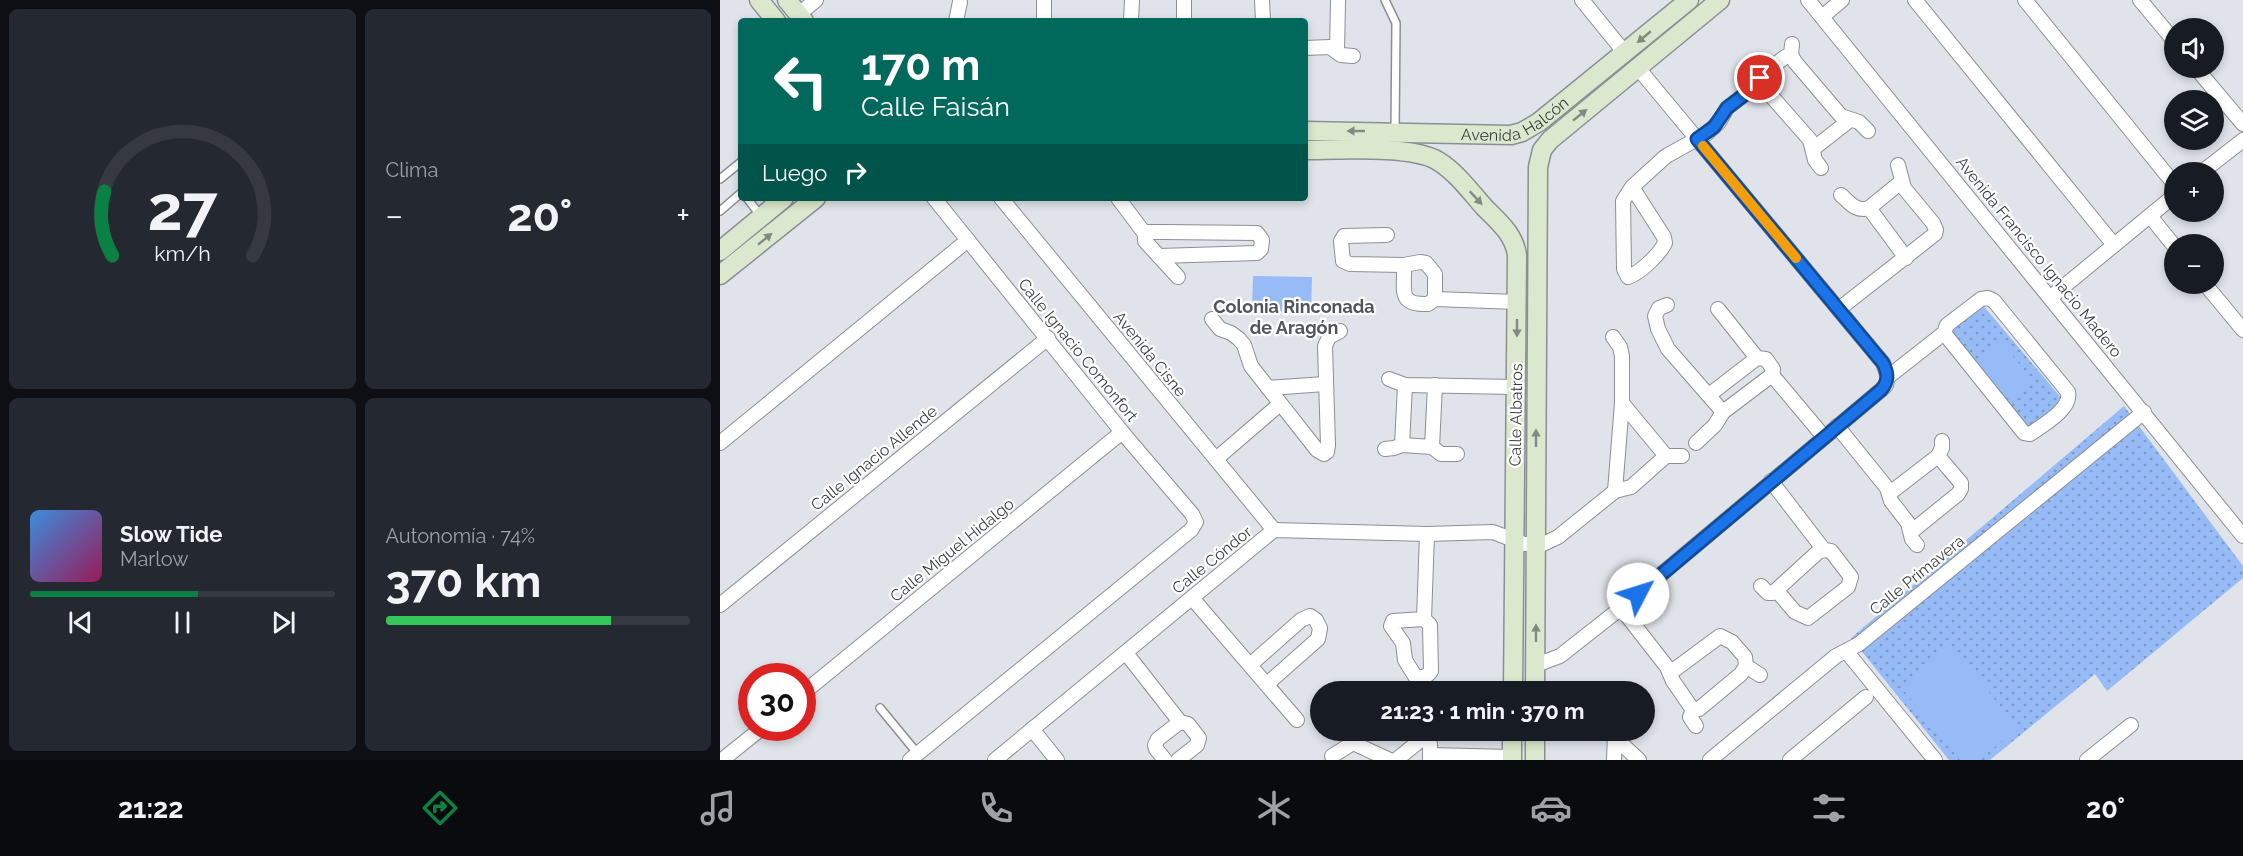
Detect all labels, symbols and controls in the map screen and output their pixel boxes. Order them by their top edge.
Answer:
map controls [2164,18,2224,294]
button: sound [2164,18,2224,78]
one-way arrow [1636,31,1652,44]
text: 170 m [861,41,980,90]
icon: left [762,42,840,120]
pin [1734,52,1785,103]
icon: arrive [1743,61,1776,94]
button: layers [2164,90,2224,150]
text: Calle Faisán [861,91,1010,122]
street label: Avenida Halcón [1461,93,1572,145]
one-way arrow [1572,109,1588,122]
one-way arrow [1346,127,1365,136]
street label: Avenida Francisco Ignacio Madero [1952,153,2126,361]
icon: right [839,156,872,189]
text: Clima [386,158,438,182]
text: Luego [762,160,827,186]
button: + [2164,162,2224,222]
text: 27 [147,171,218,245]
text: 20° [507,189,572,242]
one-way arrow [1469,190,1483,205]
text: − [386,196,403,235]
text: + [676,196,690,235]
one-way arrow [758,233,773,245]
button: − [2164,234,2224,294]
text: km/h [154,241,211,266]
street label: Calle Ignacio Comonfort [1014,274,1142,426]
district label: Colonia Rinconada de Aragón [1213,296,1375,338]
street label: Avenida Cisne [1110,307,1190,401]
one-way arrow [1512,318,1521,337]
street label: Calle Albatros [1506,363,1526,467]
street label: Calle Ignacio Allende [807,401,941,515]
one-way arrow [1531,429,1541,448]
street label: Calle Miguel Hidalgo [886,494,1018,606]
text: Slow Tide [120,521,222,547]
street label: Calle Cóndor [1168,522,1256,598]
text: Autonomía · 74% [386,524,535,548]
street label: Calle Primavera [1866,531,1968,619]
text: Marlow [120,547,189,571]
text: 370 km [386,555,541,608]
position arrow [1606,562,1670,626]
icon: previous [64,606,97,639]
icon: pause [166,606,199,639]
icon: next [267,606,300,639]
one-way arrow [1531,624,1541,643]
speed limit sign: 30 [738,663,816,741]
text: 21:23 · 1 min · 370 m [1381,698,1584,724]
icon: directions [419,787,461,829]
icon: music [697,787,739,829]
icon: phone [975,787,1017,829]
icon: climate [1253,787,1295,829]
icon: car [1530,787,1572,829]
icon: filters [1808,787,1850,829]
text: 21:22 [118,793,184,824]
text: 20° [2086,793,2125,824]

